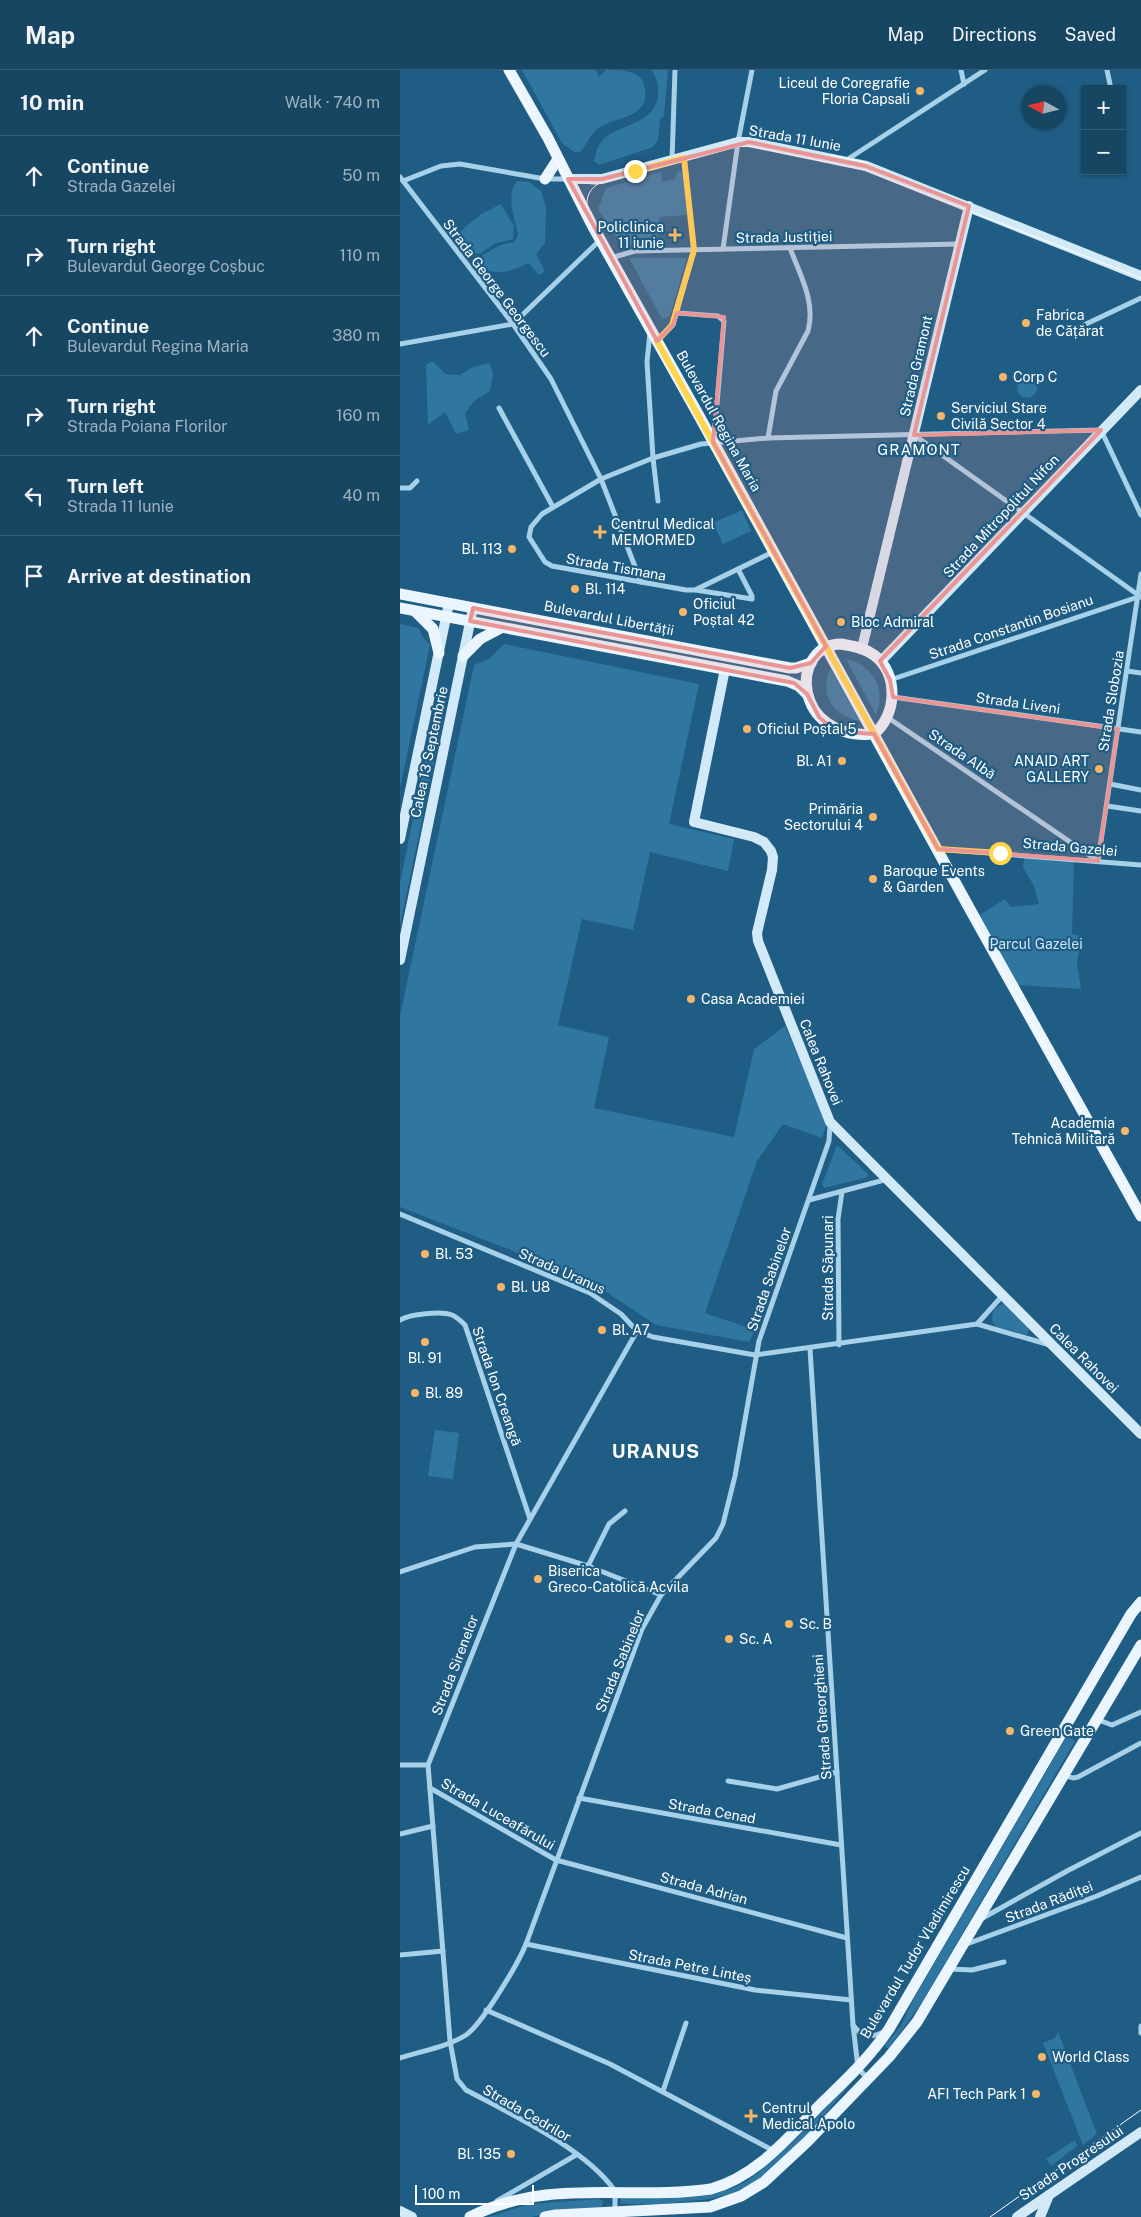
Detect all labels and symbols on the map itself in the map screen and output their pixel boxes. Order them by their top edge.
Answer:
place label: Liceul de Coregrafie Floria Capsali [779,75,910,107]
marker: Liceul de Coregrafie Floria Capsali [914,85,926,97]
north arrow [1021,85,1066,130]
street label: Strada 11 Iunie [748,122,842,154]
route end [624,160,647,183]
street label: Strada George Georgescu [440,216,554,360]
place label: Policlinica 11 iunie [598,219,664,251]
marker: Policlinica 11 iunie [668,228,682,242]
street label: Strada Justiției [736,228,832,246]
place label: Fabrica de Cățărat [1036,307,1104,339]
street label: Strada Gramont [897,314,935,418]
marker: Fabrica de Cățărat [1020,317,1032,329]
street label: Bulevardul Regina Maria [673,348,765,494]
place label: Corp C [1013,369,1057,385]
marker: Corp C [997,371,1009,383]
place label: Serviciul Stare Civilă Sector 4 [951,400,1047,432]
marker: Serviciul Stare Civilă Sector 4 [935,410,947,422]
district label: GRAMONT [877,441,961,458]
street label: Strada Mitropolitul Nifon [940,451,1062,581]
place label: Centrul Medical MEMORMED [611,516,715,548]
marker: Centrul Medical MEMORMED [593,525,607,539]
place label: Bl. 113 [462,541,502,557]
marker: Bl. 113 [506,543,518,555]
street label: Strada Tismana [565,550,667,584]
place label: Bl. 114 [585,581,626,597]
marker: Bl. 114 [569,583,581,595]
street label: Strada Constantin Bosianu [927,591,1095,663]
place label: Oficiul Poștal 42 [693,596,755,628]
street label: Bulevardul Libertății [543,598,675,638]
marker: Oficiul Poștal 42 [677,606,689,618]
place label: Bloc Admiral [851,614,934,630]
marker: Bloc Admiral [835,616,847,628]
street label: Strada Slobozia [1095,649,1127,753]
street label: Calea 13 Septembrie [407,685,451,819]
street label: Strada Liveni [975,689,1061,717]
place label: Oficiul Poștal 5 [757,721,856,737]
marker: Oficiul Poștal 5 [741,723,753,735]
street label: Strada Albă [926,726,998,782]
place label: Bl. A1 [796,753,832,769]
place label: ANAID ART GALLERY [1014,753,1089,785]
marker: Bl. A1 [836,755,848,767]
marker: ANAID ART GALLERY [1093,763,1105,775]
place label: Primăria Sectorului 4 [784,801,863,833]
marker: Primăria Sectorului 4 [867,811,879,823]
street label: Strada Gazelei [1022,835,1118,859]
route start [989,842,1012,865]
place label: Baroque Events & Garden [883,863,985,895]
marker: Baroque Events & Garden [867,873,879,885]
park label: Parcul Gazelei [989,936,1083,952]
place label: Casa Academiei [701,991,805,1007]
marker: Casa Academiei [685,993,697,1005]
street label: Calea Rahovei [796,1017,846,1107]
place label: Academia Tehnică Militară [1012,1115,1115,1147]
marker: Academia Tehnică Militară [1119,1125,1131,1137]
street label: Strada Săpunari [820,1215,836,1321]
street label: Strada Sabinelor [744,1225,794,1333]
street label: Strada Uranus [516,1245,608,1297]
place label: Bl. 53 [435,1246,473,1262]
marker: Bl. 53 [419,1248,431,1260]
place label: Bl. U8 [511,1279,550,1295]
marker: Bl. U8 [495,1281,507,1293]
street label: Calea Rahovei [1046,1320,1122,1396]
place label: Bl. A7 [612,1322,650,1338]
street label: Strada Ion Creangă [469,1324,525,1448]
marker: Bl. A7 [596,1324,608,1336]
marker: Bl. 91 [419,1336,431,1348]
place label: Bl. 91 [408,1350,442,1366]
place label: Bl. 89 [425,1385,463,1401]
marker: Bl. 89 [409,1387,421,1399]
district label: URANUS [612,1440,700,1462]
place label: Biserica Greco-Catolică Acvila [548,1563,689,1595]
marker: Biserica Greco-Catolică Acvila [532,1573,544,1585]
street label: Strada Sabinelor [592,1607,648,1715]
street label: Strada Sirenelor [428,1612,482,1718]
place label: Sc. B [799,1616,832,1632]
marker: Sc. B [783,1618,795,1630]
place label: Sc. A [739,1631,772,1647]
marker: Sc. A [723,1633,735,1645]
street label: Strada Gheorghieni [810,1654,834,1780]
place label: Green Gate [1020,1723,1094,1739]
marker: Green Gate [1004,1725,1016,1737]
street label: Strada Luceafărului [438,1775,558,1853]
street label: Strada Cenad [667,1795,757,1827]
street label: Bulevardul Tudor Vladimirescu [857,1863,973,2041]
street label: Strada Adrian [658,1869,750,1907]
street label: Strada Rădiței [1003,1878,1095,1926]
street label: Strada Petre Linteș [627,1946,753,1986]
place label: World Class [1052,2049,1129,2065]
marker: World Class [1036,2051,1048,2063]
street label: Strada Cedrilor [480,2081,574,2145]
place label: AFI Tech Park 1 [927,2086,1026,2102]
marker: AFI Tech Park 1 [1030,2088,1042,2100]
place label: Centrul Medical Apolo [762,2100,855,2132]
marker: Centrul Medical Apolo [744,2109,758,2123]
street label: Strada Progresului [1016,2122,1126,2204]
place label: Bl. 135 [457,2146,501,2162]
marker: Bl. 135 [505,2148,517,2160]
scale bar [415,2182,534,2205]

